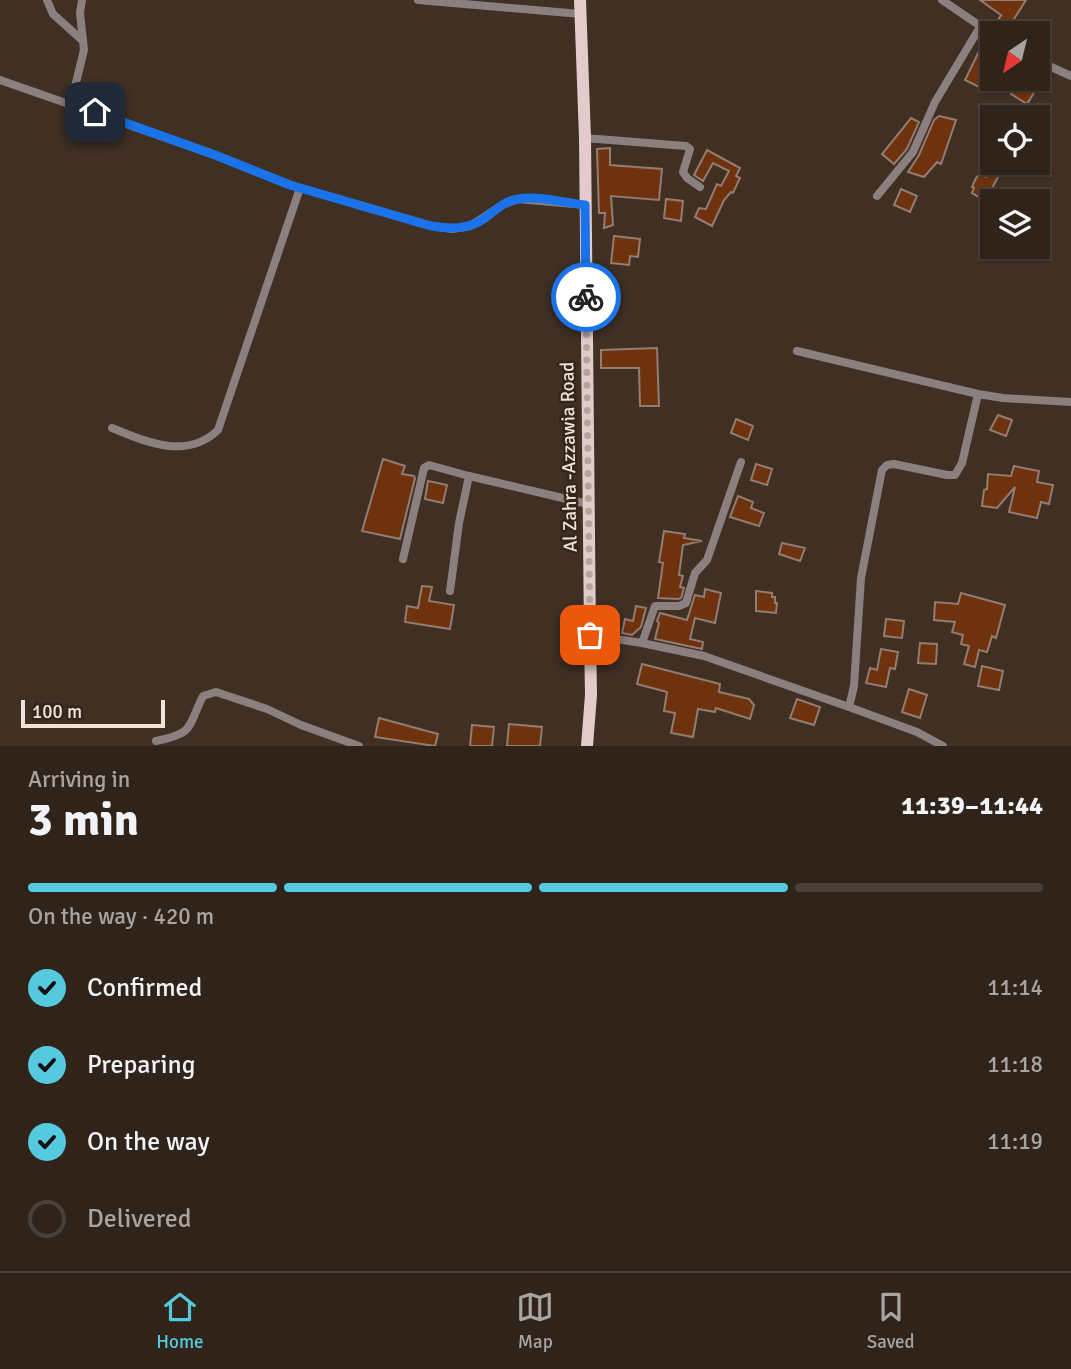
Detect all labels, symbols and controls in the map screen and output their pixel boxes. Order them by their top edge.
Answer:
north arrow [980,21,1050,91]
map controls [980,21,1050,259]
pin [65,82,125,142]
icon: home [76,93,114,131]
button: locate [980,105,1050,175]
button: layers [980,189,1050,259]
courier [551,262,621,332]
icon: bike [567,278,605,316]
street label: Al Zahra -Azzawia Road [555,362,583,552]
pin [560,605,620,665]
icon: bag [571,616,609,654]
scale bar [21,697,164,729]
text: 100 m [32,700,82,724]
text: Arriving in [28,765,130,794]
text: 11:39–11:44 [901,790,1043,822]
text: 3 min [28,792,139,848]
text: On the way · 420 m [28,902,214,931]
icon: check [28,969,66,1007]
text: Confirmed [87,972,202,1004]
text: 11:14 [987,973,1043,1002]
icon: check [28,1046,66,1084]
text: Preparing [87,1049,195,1081]
text: 11:18 [987,1050,1043,1079]
icon: check [28,1123,66,1161]
text: On the way [87,1126,210,1158]
text: 11:19 [987,1127,1043,1156]
text: Delivered [87,1203,192,1235]
tab: Home [156,1288,204,1354]
tab: Map [516,1288,554,1354]
tab: Saved [867,1288,915,1354]

